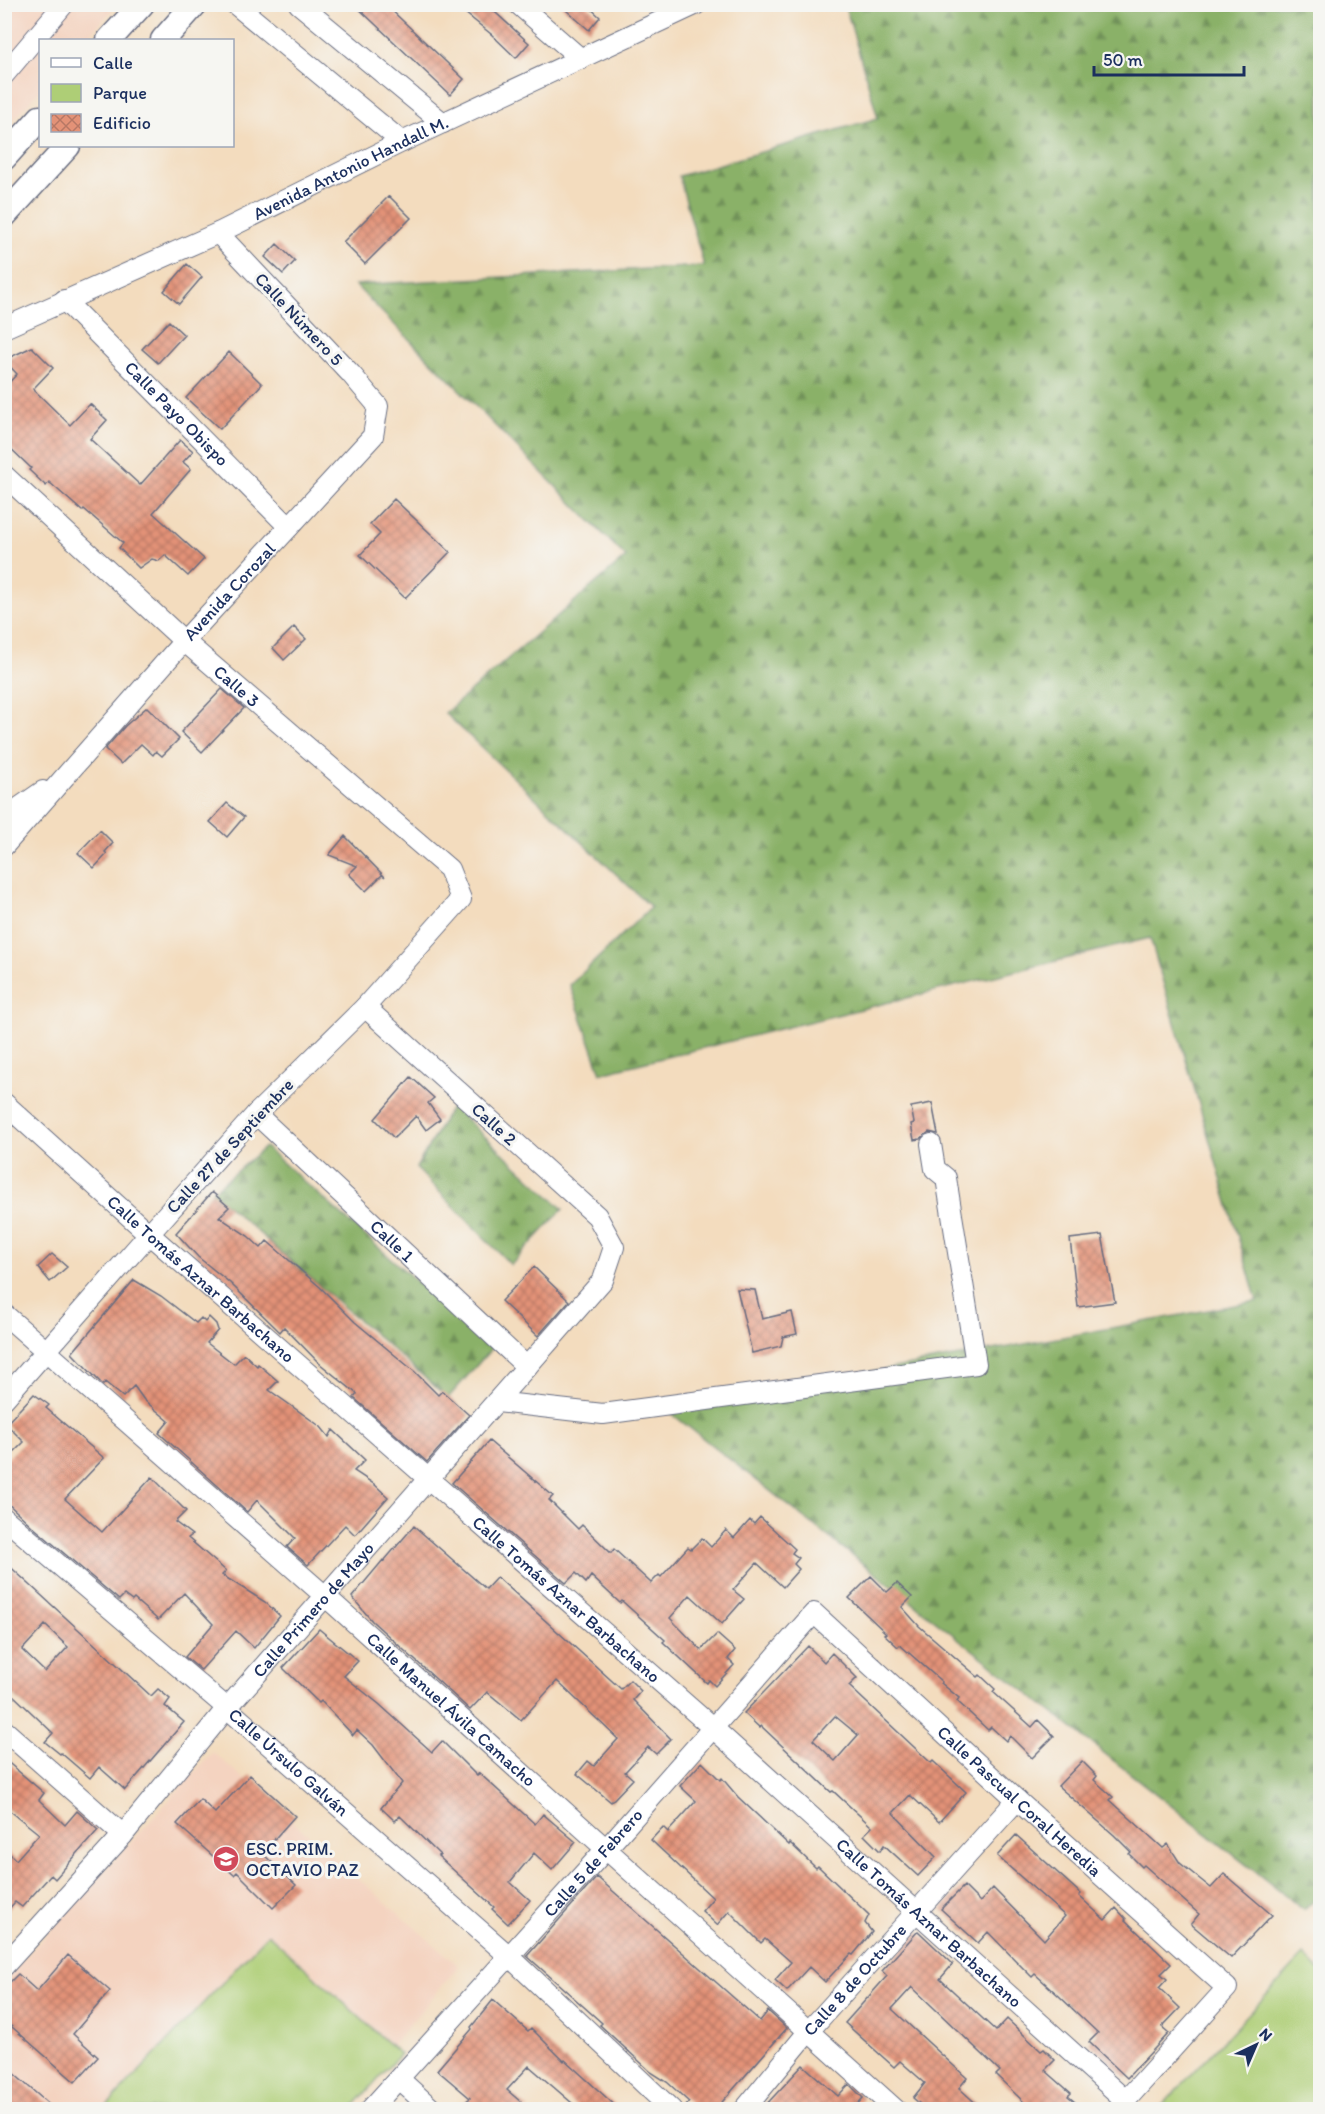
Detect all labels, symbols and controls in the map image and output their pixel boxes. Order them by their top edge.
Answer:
legend [39,39,234,147]
scale bar [1094,39,1244,77]
text: 50 m [1103,49,1143,71]
text: Calle [93,52,133,74]
text: Parque [93,82,147,104]
street label: Avenida Antonio Handall M. [249,111,452,225]
text: Edificio [93,112,151,134]
street label: Calle Número 5 [250,268,348,370]
street label: Calle Payo Obispo [120,357,233,471]
street label: Avenida Corozal [179,538,280,645]
street label: Calle 3 [209,660,264,712]
street label: Calle 27 de Septiembre [162,1074,298,1218]
street label: Calle 2 [467,1098,522,1150]
street label: Calle Tomás Aznar Barbachano [102,1190,299,1367]
street label: Calle 1 [365,1215,419,1267]
street label: Calle Tomás Aznar Barbachano [468,1511,665,1688]
street label: Calle Primero de Mayo [248,1537,379,1682]
street label: Calle Manuel Ávila Camacho [362,1628,540,1792]
street label: Calle Úrsulo Galván [224,1703,354,1821]
street label: Calle Pascual Coral Heredia [933,1721,1106,1881]
street label: Calle 5 de Febrero [539,1804,647,1922]
street label: Calle Tomás Aznar Barbachano [831,1833,1026,2012]
place label: ESC. PRIM. OCTAVIO PAZ [246,1838,359,1881]
school or university icon: ESC. PRIM. OCTAVIO PAZ [211,1844,241,1874]
street label: Calle 8 de Octubre [799,1919,911,2041]
north arrow [1226,2015,1286,2075]
text: N [1256,2024,1277,2045]

